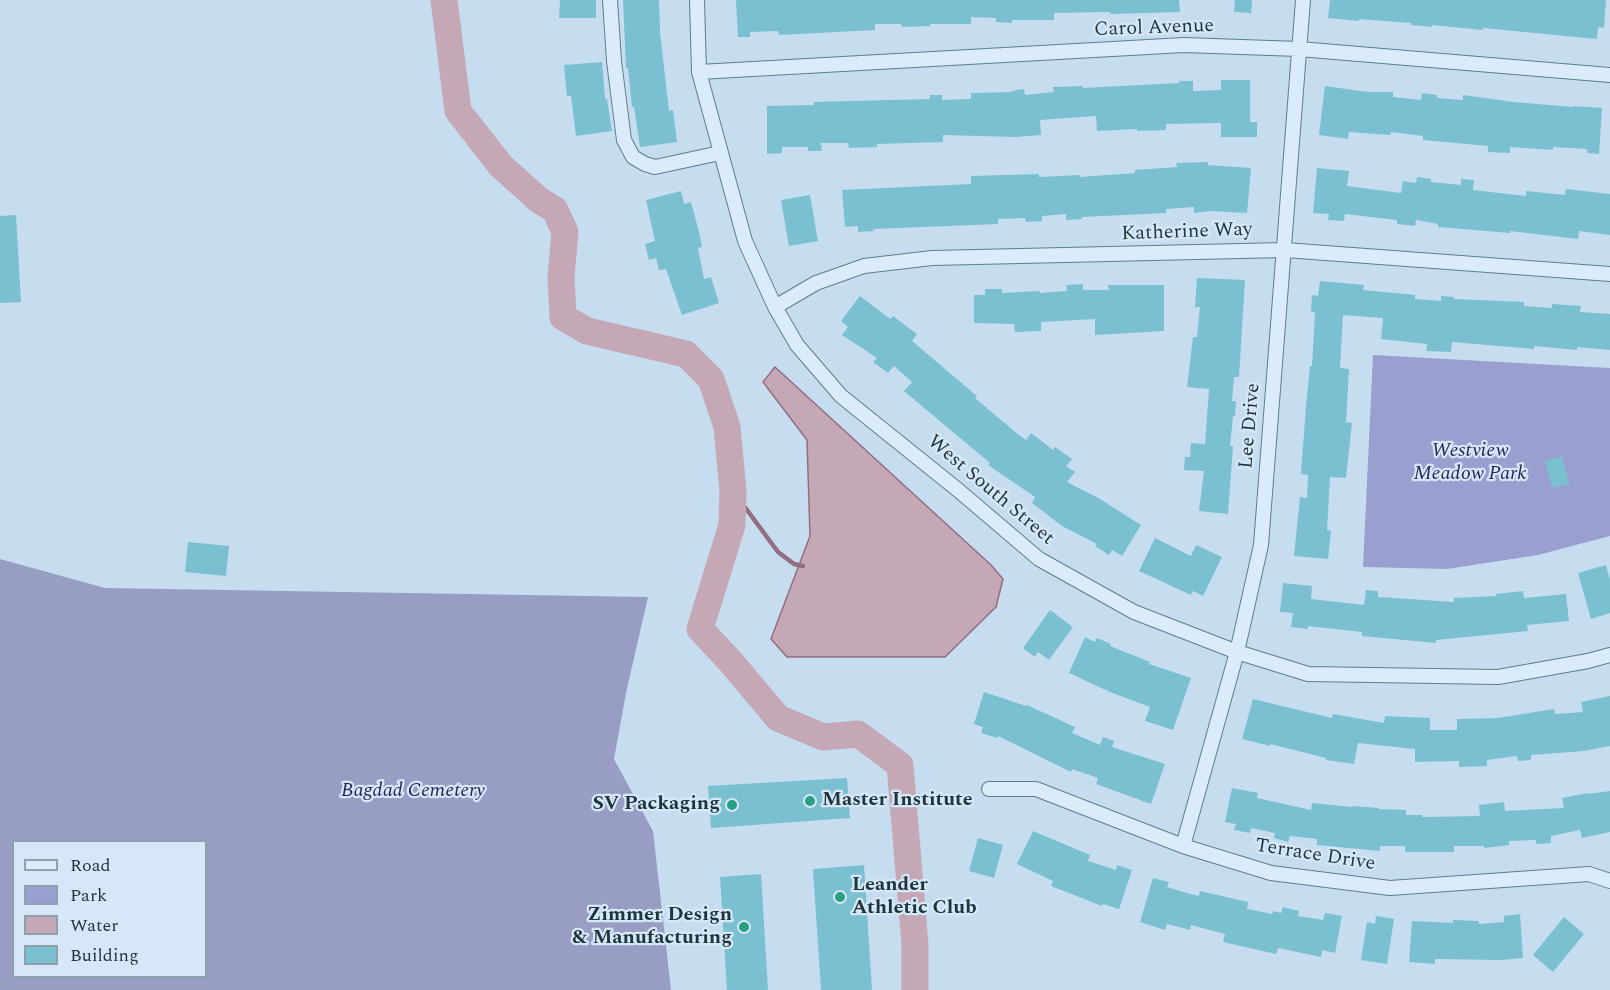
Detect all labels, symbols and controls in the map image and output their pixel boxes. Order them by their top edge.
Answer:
street label: Carol Avenue [1094,15,1214,43]
street label: Katherine Way [1121,219,1253,247]
street label: Lee Drive [1235,382,1267,470]
street label: West South Street [922,431,1058,551]
park label: Westview Meadow Park [1414,440,1526,487]
park label: Bagdad Cemetery [341,780,485,804]
place label: Master Institute [822,789,973,813]
place label: SV Packaging [592,793,720,817]
marker: Master Institute [803,794,817,808]
marker: SV Packaging [725,798,739,812]
street label: Terrace Drive [1253,835,1377,877]
legend [12,840,207,978]
text: Road [70,852,111,879]
place label: Leander Athletic Club [852,874,977,921]
text: Park [70,882,107,909]
marker: Leander Athletic Club [833,890,847,904]
place label: Zimmer Design & Manufacturing [572,904,732,951]
text: Water [70,912,118,939]
marker: Zimmer Design & Manufacturing [737,920,751,934]
text: Building [70,942,139,969]

